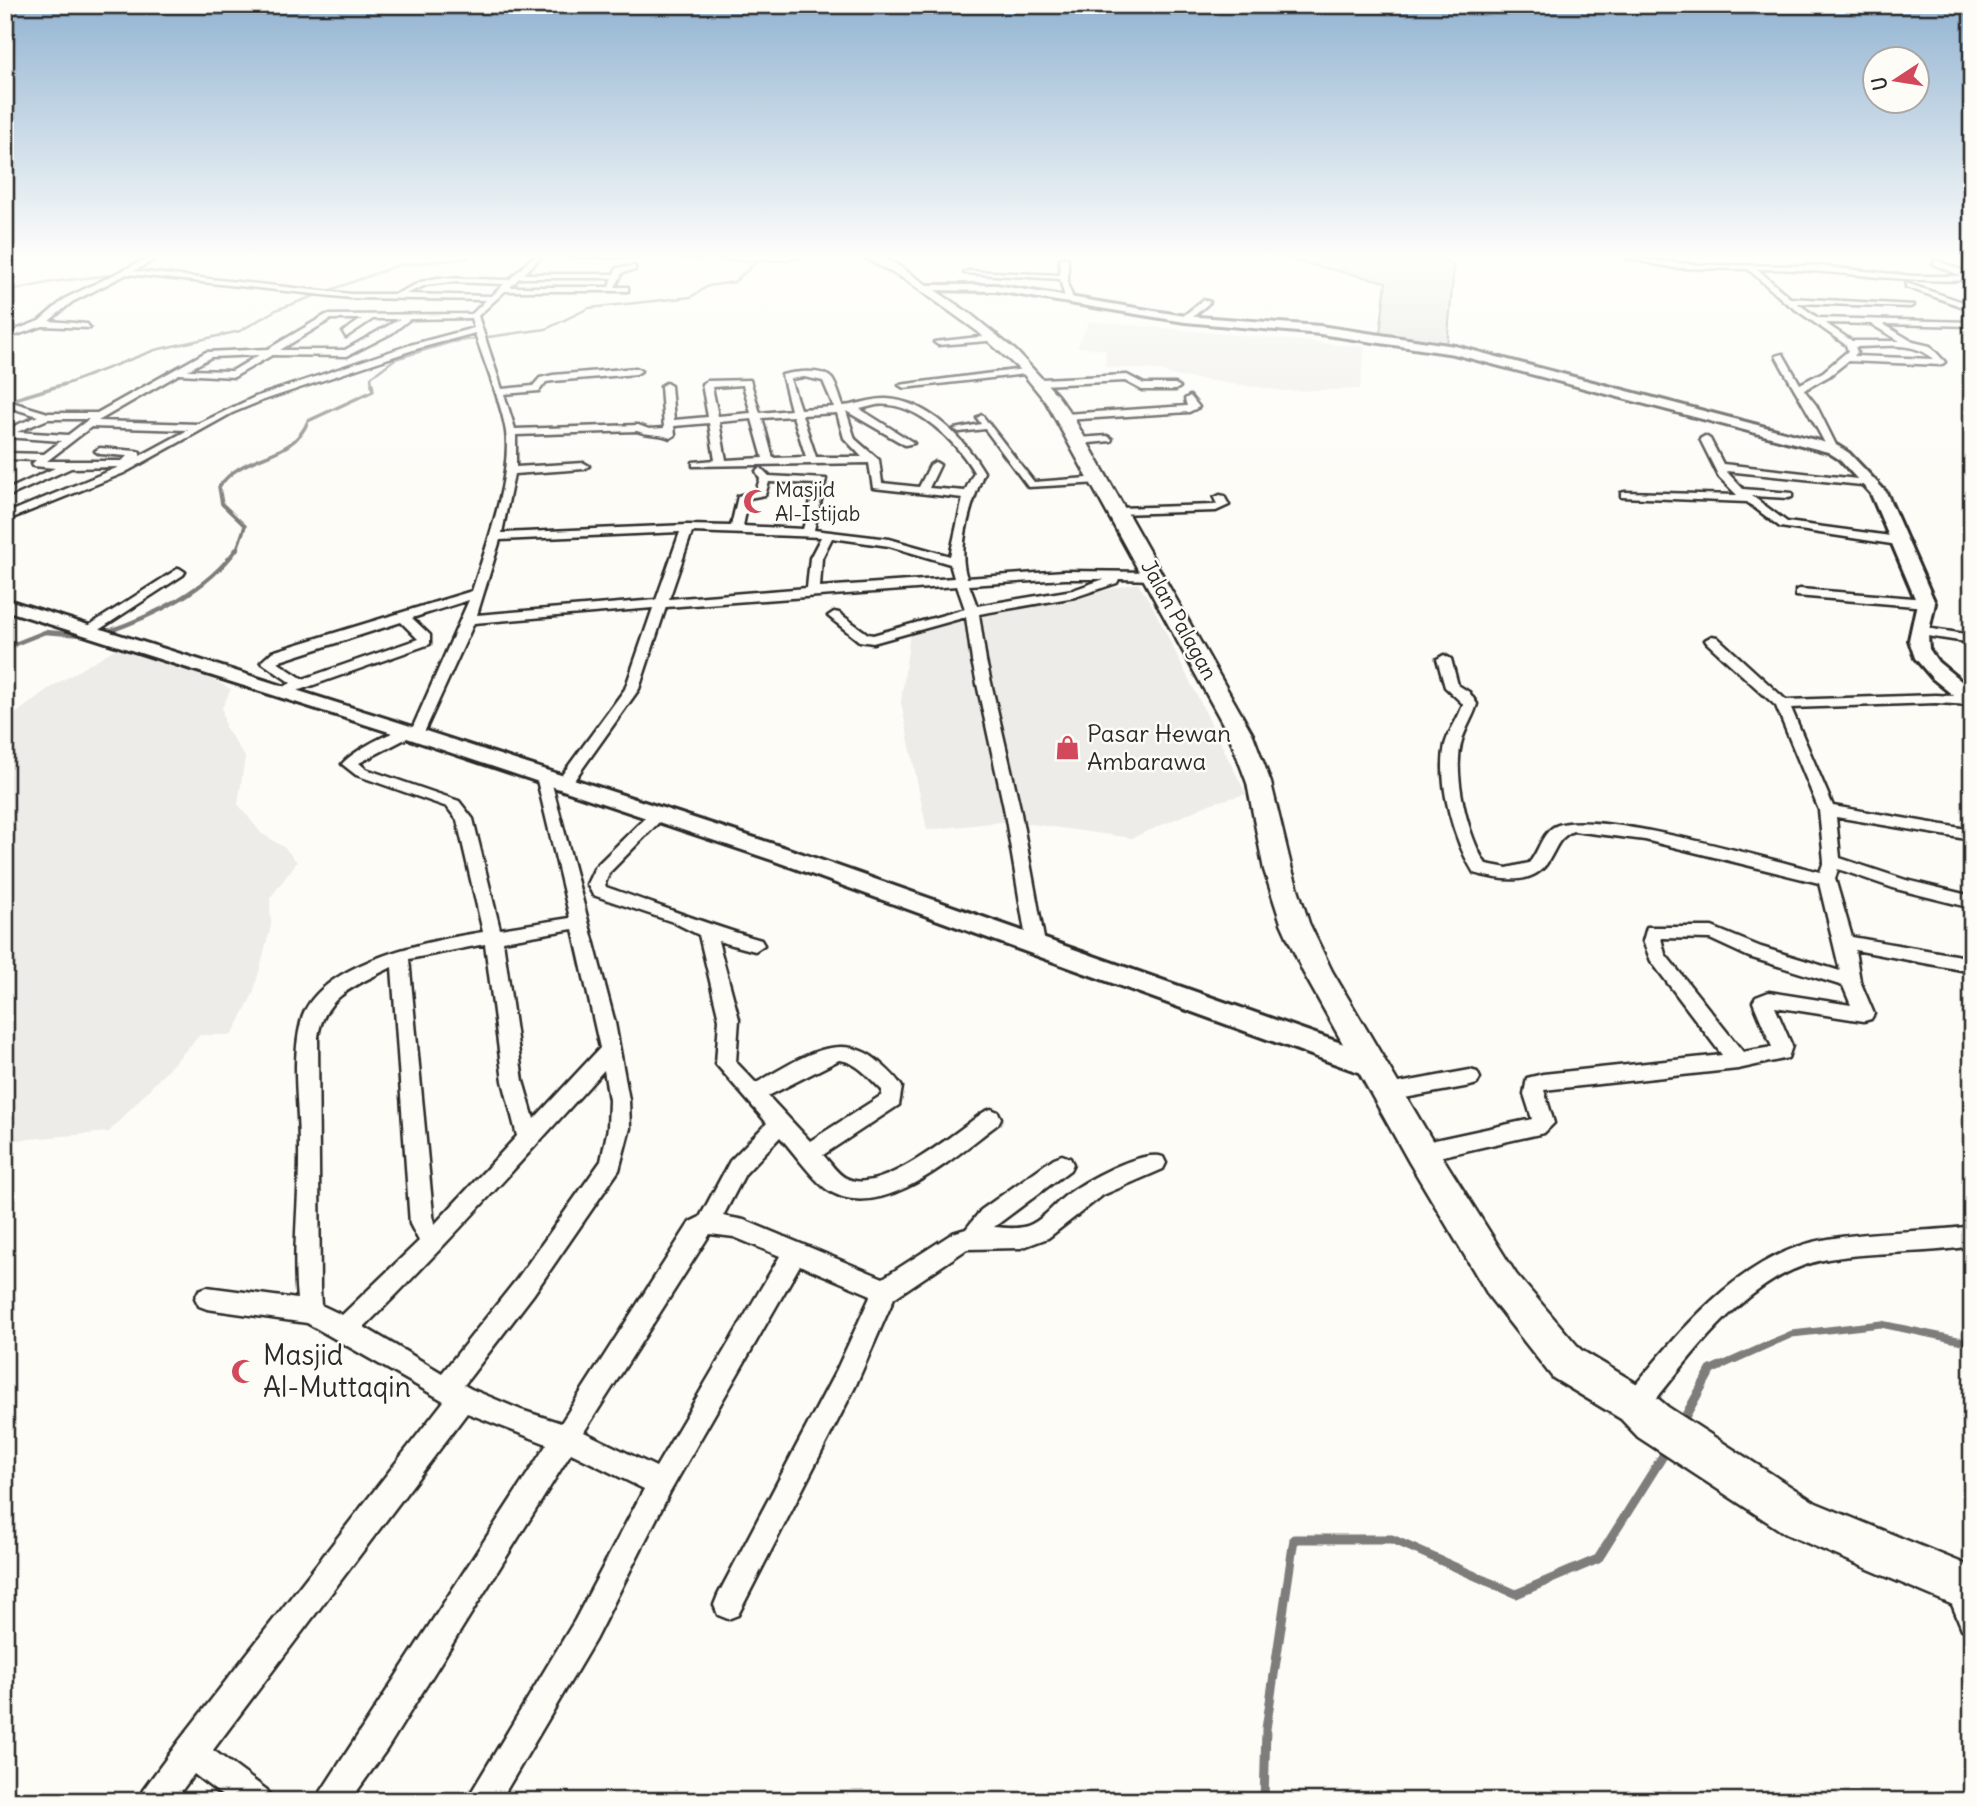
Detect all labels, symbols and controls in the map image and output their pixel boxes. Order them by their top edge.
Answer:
north arrow [1862,46,1932,116]
text: U [1866,75,1892,92]
place label: Masjid Al-Istijab [775,476,860,527]
mosque icon: Masjid Al-Istijab [741,488,769,516]
street label: Jalan Palagan [1135,555,1223,684]
place label: Pasar Hewan Ambarawa [1087,718,1231,776]
shop icon: Pasar Hewan Ambarawa [1053,734,1081,762]
place label: Masjid Al-Muttaqin [263,1337,411,1405]
mosque icon: Masjid Al-Muttaqin [229,1357,257,1385]

